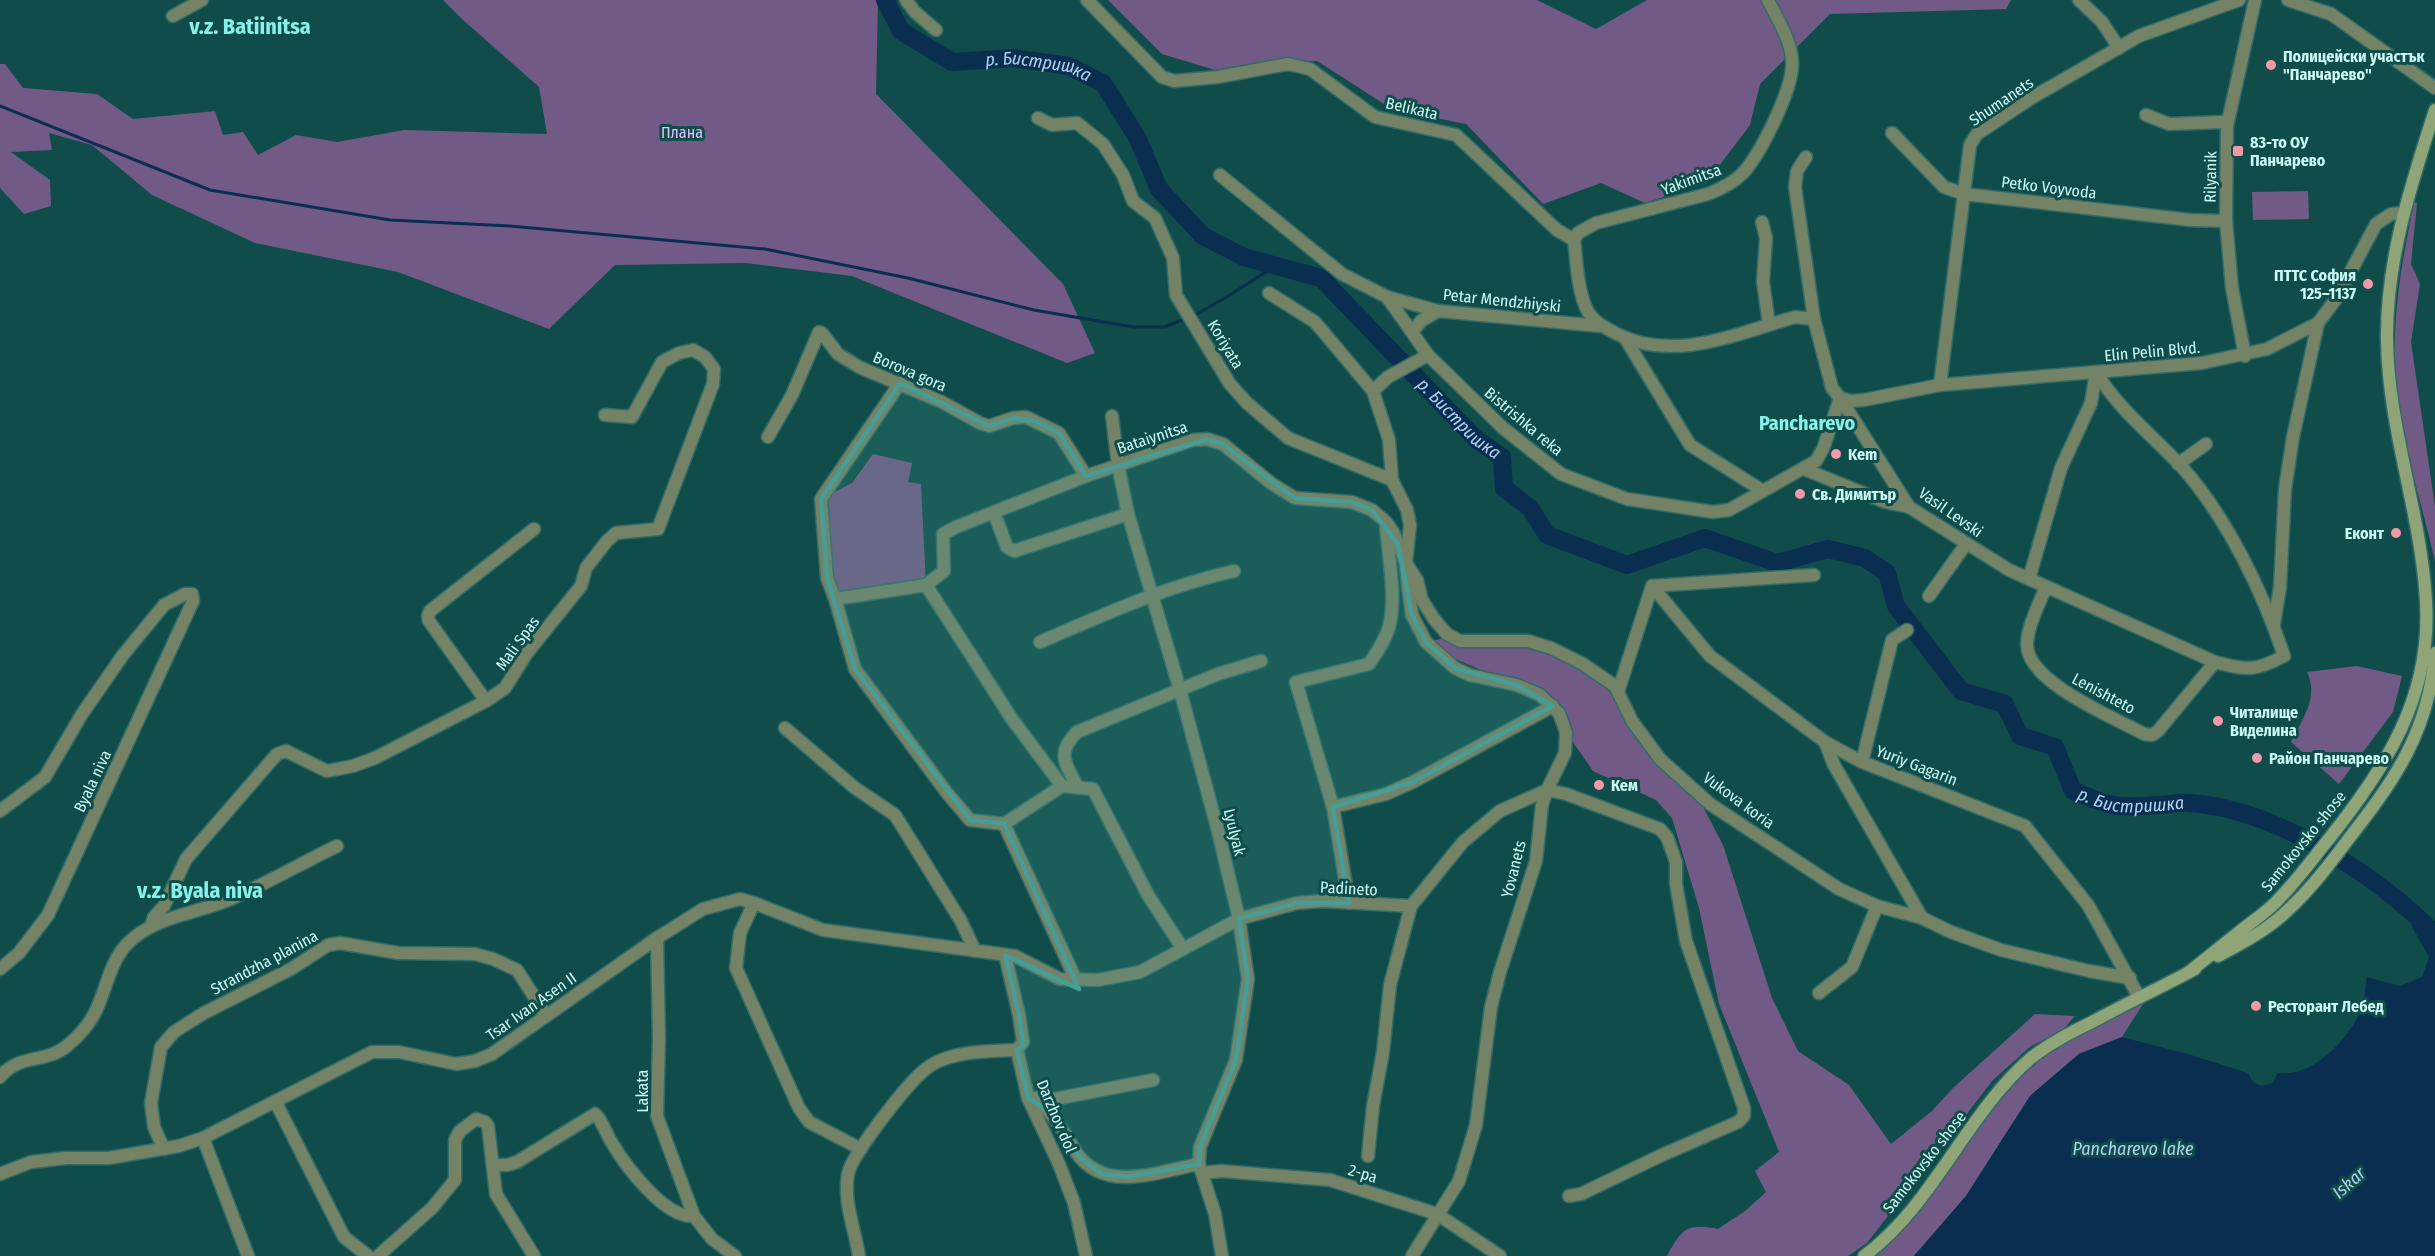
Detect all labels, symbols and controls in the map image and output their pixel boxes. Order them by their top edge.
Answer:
district label: v.z. Batiinitsa [188,13,311,40]
water label: р. Бистришка [985,47,1095,86]
place label: Полицейски участък "Панчарево" [2283,47,2425,84]
marker: Полицейски участък "Панчарево" [2264,58,2278,72]
street label: Shumanets [1966,73,2037,130]
street label: Belikata [1384,93,1440,124]
park label: Плана [661,123,703,142]
place label: 83-то ОУ Панчарево [2250,133,2326,170]
marker: 83-то ОУ Панчарево [2231,144,2245,158]
street label: Rilyanik [2201,151,2220,203]
street label: Yakimitsa [1659,160,1724,199]
street label: Petko Voyvoda [2000,172,2098,203]
place label: ПТТС София 125–1137 [2274,266,2356,303]
marker: ПТТС София 125–1137 [2361,277,2375,291]
street label: Petar Mendzhiyski [1442,285,1562,316]
street label: Koriyata [1204,316,1248,372]
street label: Elin Pelin Blvd. [2103,338,2201,365]
street label: Borova gora [870,348,949,395]
water label: р. Бистришка [1412,373,1505,464]
street label: Bistrishka reka [1481,383,1567,460]
district label: Pancharevo [1759,411,1855,435]
street label: Bataiynitsa [1115,417,1190,458]
place label: Kem [1848,445,1877,464]
marker: Kem [1829,447,1843,461]
street label: Vasil Levski [1915,483,1986,541]
place label: Св. Димитър [1812,485,1897,504]
marker: Св. Димитър [1793,487,1807,501]
place label: Еконт [2345,524,2384,543]
marker: Еконт [2389,526,2403,540]
street label: Mali Spas [492,613,543,674]
street label: Lenishteto [2069,669,2139,718]
place label: Читалище Виделина [2230,703,2298,740]
marker: Читалище Виделина [2211,714,2225,728]
street label: Yuriy Gagarin [1873,741,1960,790]
street label: Byala niva [70,747,115,815]
place label: Район Панчарево [2269,749,2390,768]
marker: Район Панчарево [2250,751,2264,765]
street label: Vukova koria [1699,768,1778,833]
place label: Кем [1611,776,1638,795]
marker: Кем [1592,778,1606,792]
water label: р. Бистришка [2074,783,2185,818]
street label: Samokovsko shose [2257,787,2350,895]
street label: Lyulyak [1220,807,1250,858]
street label: Yovanets [1497,838,1530,900]
district label: v.z. Byala niva [136,877,263,904]
street label: Padineto [1320,878,1378,899]
street label: Strandzha planina [207,926,321,999]
street label: Tsar Ivan Asen II [483,968,580,1044]
place label: Ресторант Лебед [2268,997,2384,1016]
marker: Ресторант Лебед [2249,999,2263,1013]
street label: Lakata [633,1069,652,1112]
street label: Darzhov dol [1033,1077,1080,1156]
street label: Samokovsko shose [1879,1108,1970,1217]
water label: Pancharevo lake [2073,1138,2194,1160]
street label: 2-ра [1346,1160,1380,1187]
water label: Iskar [2328,1162,2371,1203]

